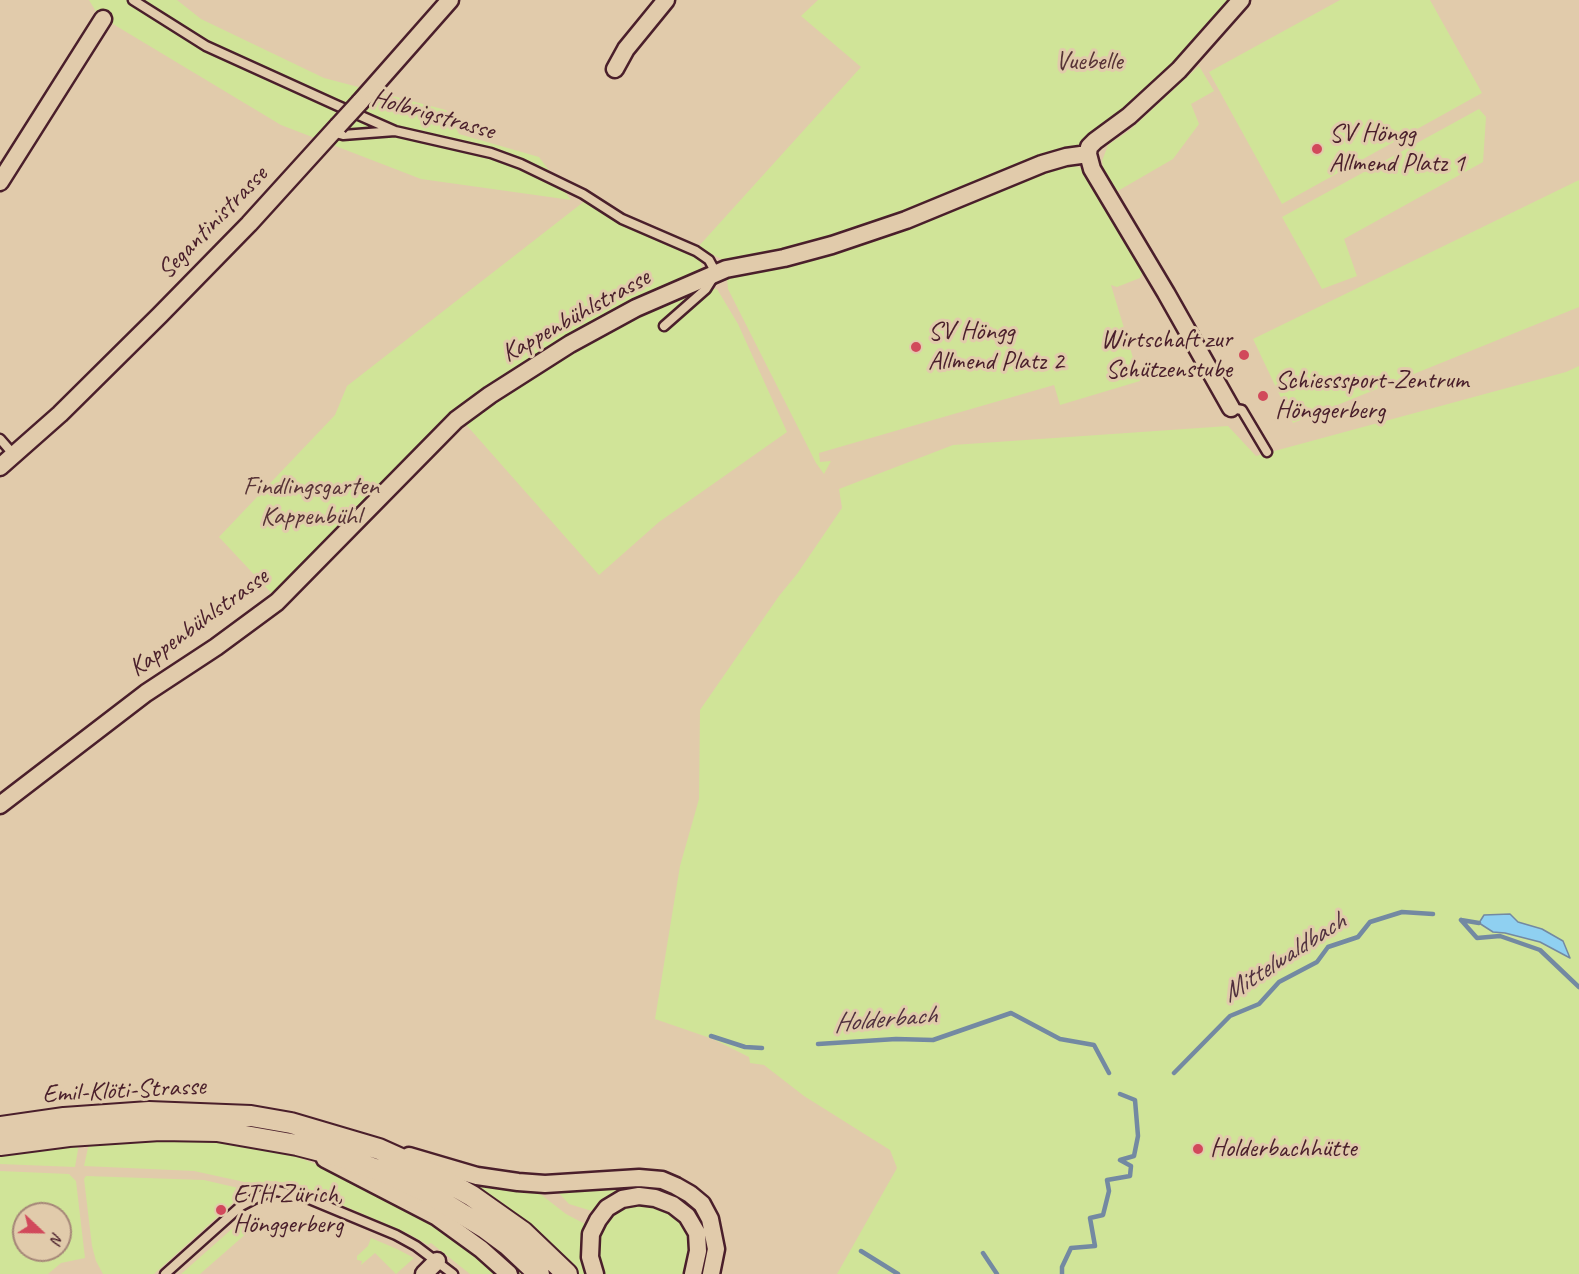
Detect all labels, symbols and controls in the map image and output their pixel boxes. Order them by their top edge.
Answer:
park label: Vuebelle [1055,46,1123,78]
street label: Holbrigstrasse [368,83,498,147]
place label: SV Höngg Allmend Platz 1 [1329,118,1465,180]
marker: SV Höngg Allmend Platz 1 [1310,142,1324,156]
street label: Segantinistrasse [151,160,275,286]
street label: Kappenbühlstrasse [496,262,656,370]
place label: SV Höngg Allmend Platz 2 [928,316,1064,378]
place label: Wirtschaft zur Schützenstube [1101,324,1232,386]
marker: SV Höngg Allmend Platz 2 [909,340,923,354]
marker: Wirtschaft zur Schützenstube [1237,348,1251,362]
place label: Schiesssport-Zentrum Hönggerberg [1275,365,1468,426]
marker: Schiesssport-Zentrum Hönggerberg [1256,389,1270,403]
park label: Findlingsgarten Kappenbühl [243,471,379,532]
street label: Kappenbühlstrasse [123,562,275,684]
water label: Mittelwaldbach [1216,906,1352,1010]
water label: Holderbach [832,999,938,1041]
street label: Emil-Klöti-Strasse [42,1071,206,1111]
place label: Holderbachhütte [1210,1133,1356,1165]
marker: Holderbachhütte [1191,1142,1205,1156]
place label: ETH Zürich, Hönggerberg [233,1179,343,1240]
north arrow [12,1202,72,1262]
marker: ETH Zürich, Hönggerberg [214,1203,228,1217]
text: N [46,1230,68,1246]

